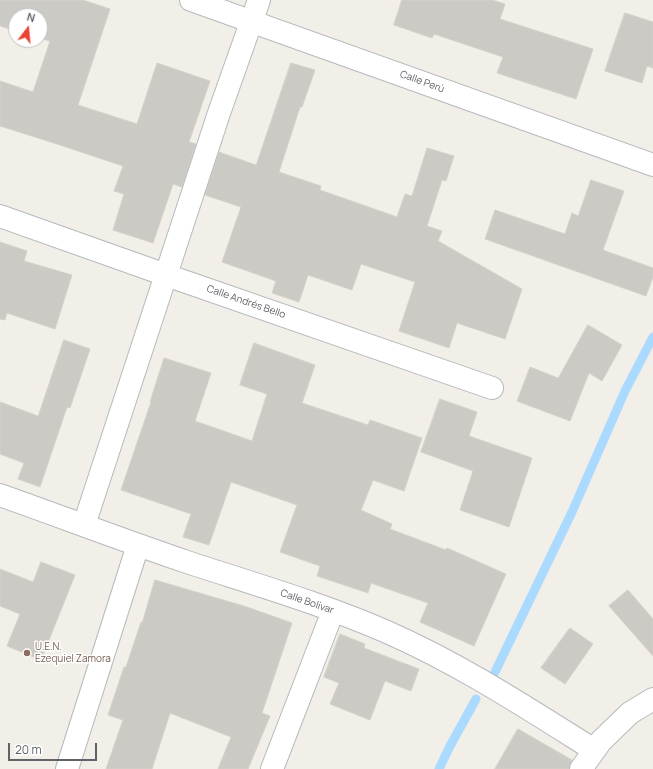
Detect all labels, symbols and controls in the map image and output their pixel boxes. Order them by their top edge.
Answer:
north arrow [8,8,48,48]
text: N [25,9,37,25]
street label: Calle Perú [398,68,446,96]
street label: Calle Andrés Bello [205,283,287,321]
street label: Calle Bolívar [279,587,335,617]
place label: U.E.N. Ezequiel Zamora [35,641,111,664]
marker: U.E.N. Ezequiel Zamora [22,648,32,658]
scale bar [10,735,99,761]
text: 20 m [15,741,42,758]

